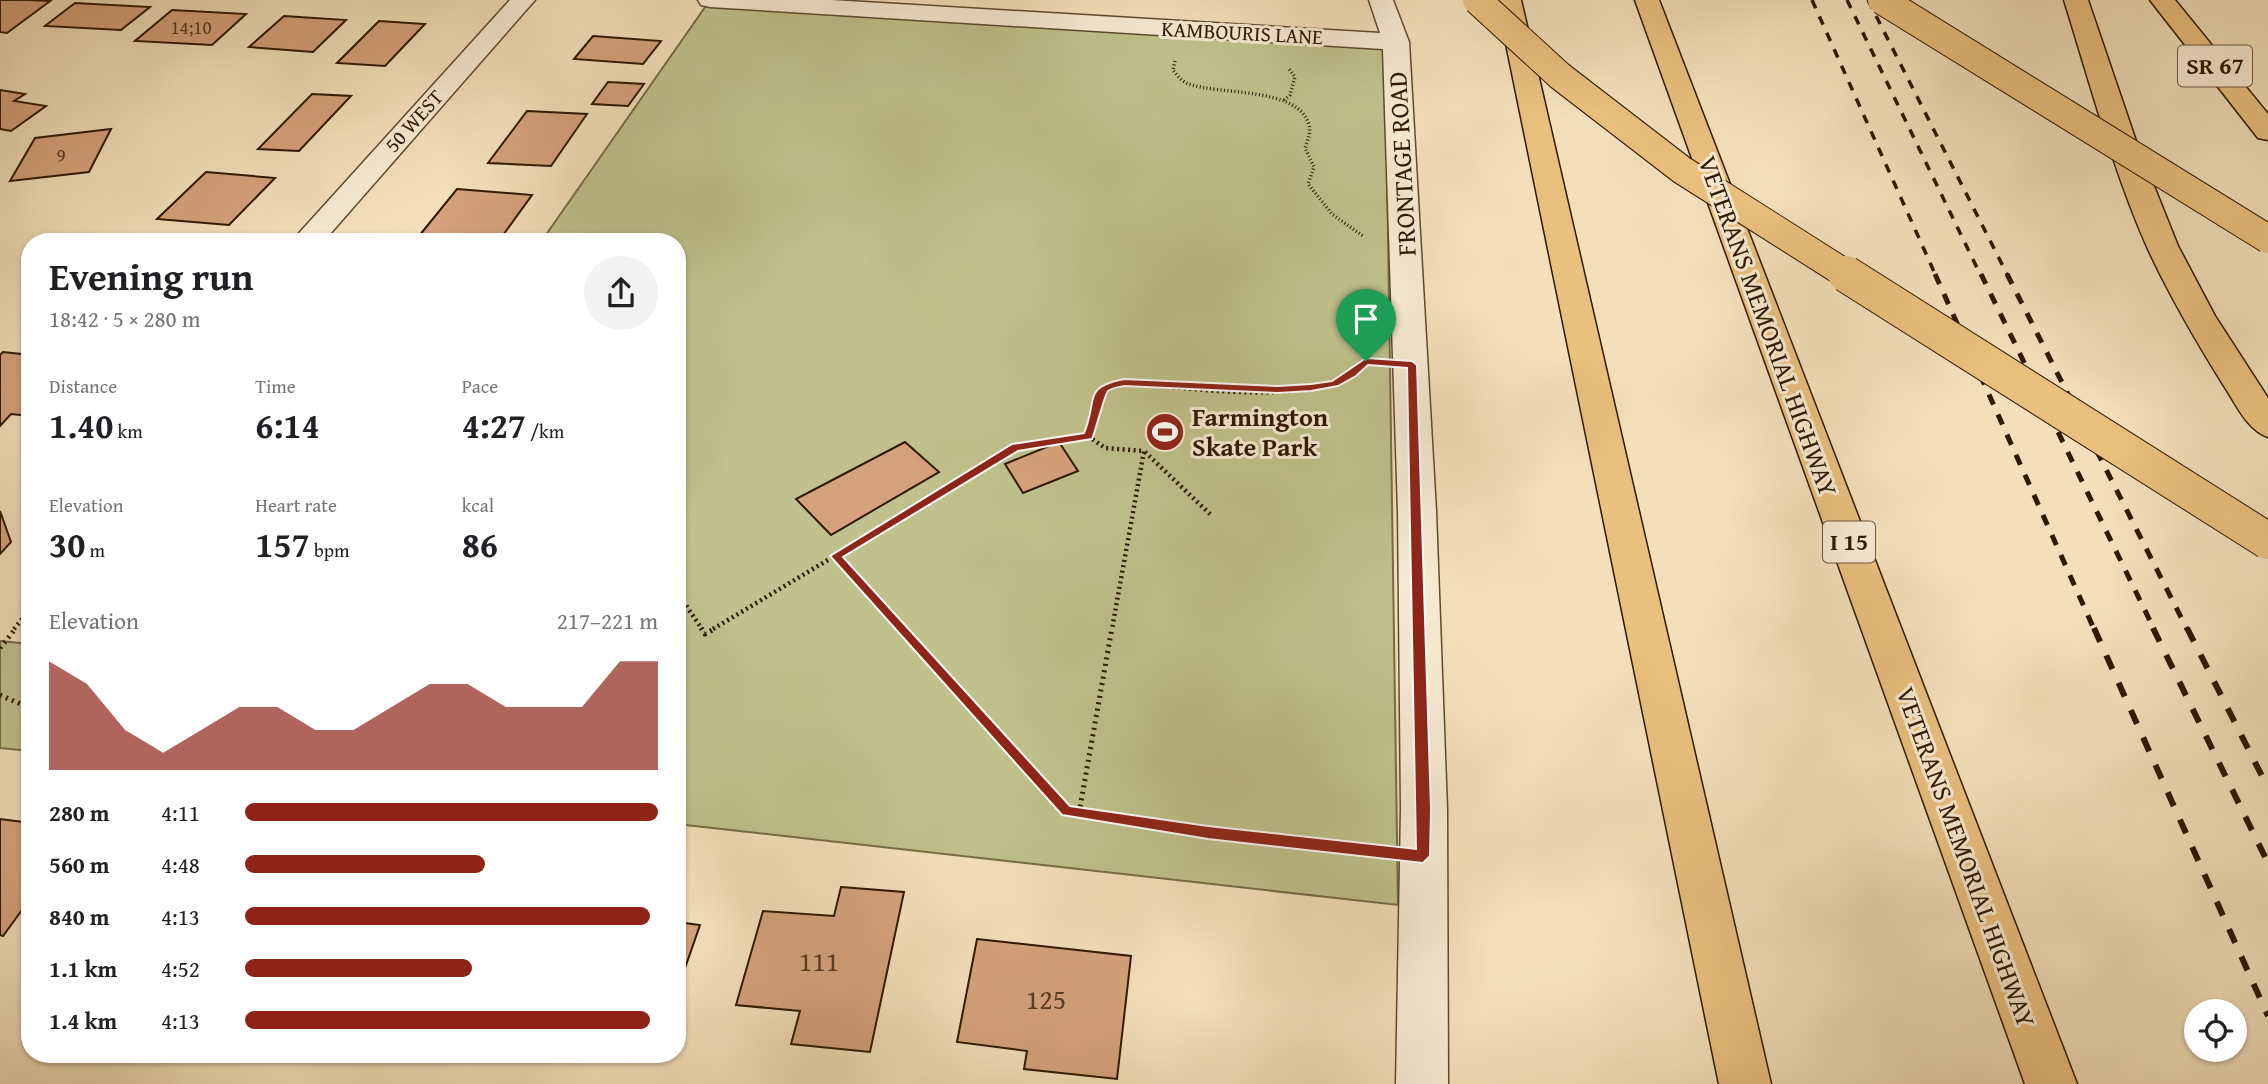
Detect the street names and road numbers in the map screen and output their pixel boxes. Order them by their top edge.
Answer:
street label: KAMBOURIS LANE [1161,13,1324,52]
road number: SR 67 [2178,46,2252,86]
street label: FRONTAGE ROAD [1377,71,1426,257]
street label: 50 WEST [377,82,451,159]
street label: VETERANS MEMORIAL HIGHWAY [1689,150,1848,502]
road number: I 15 [1823,522,1875,562]
street label: VETERANS MEMORIAL HIGHWAY [1887,681,2046,1033]

